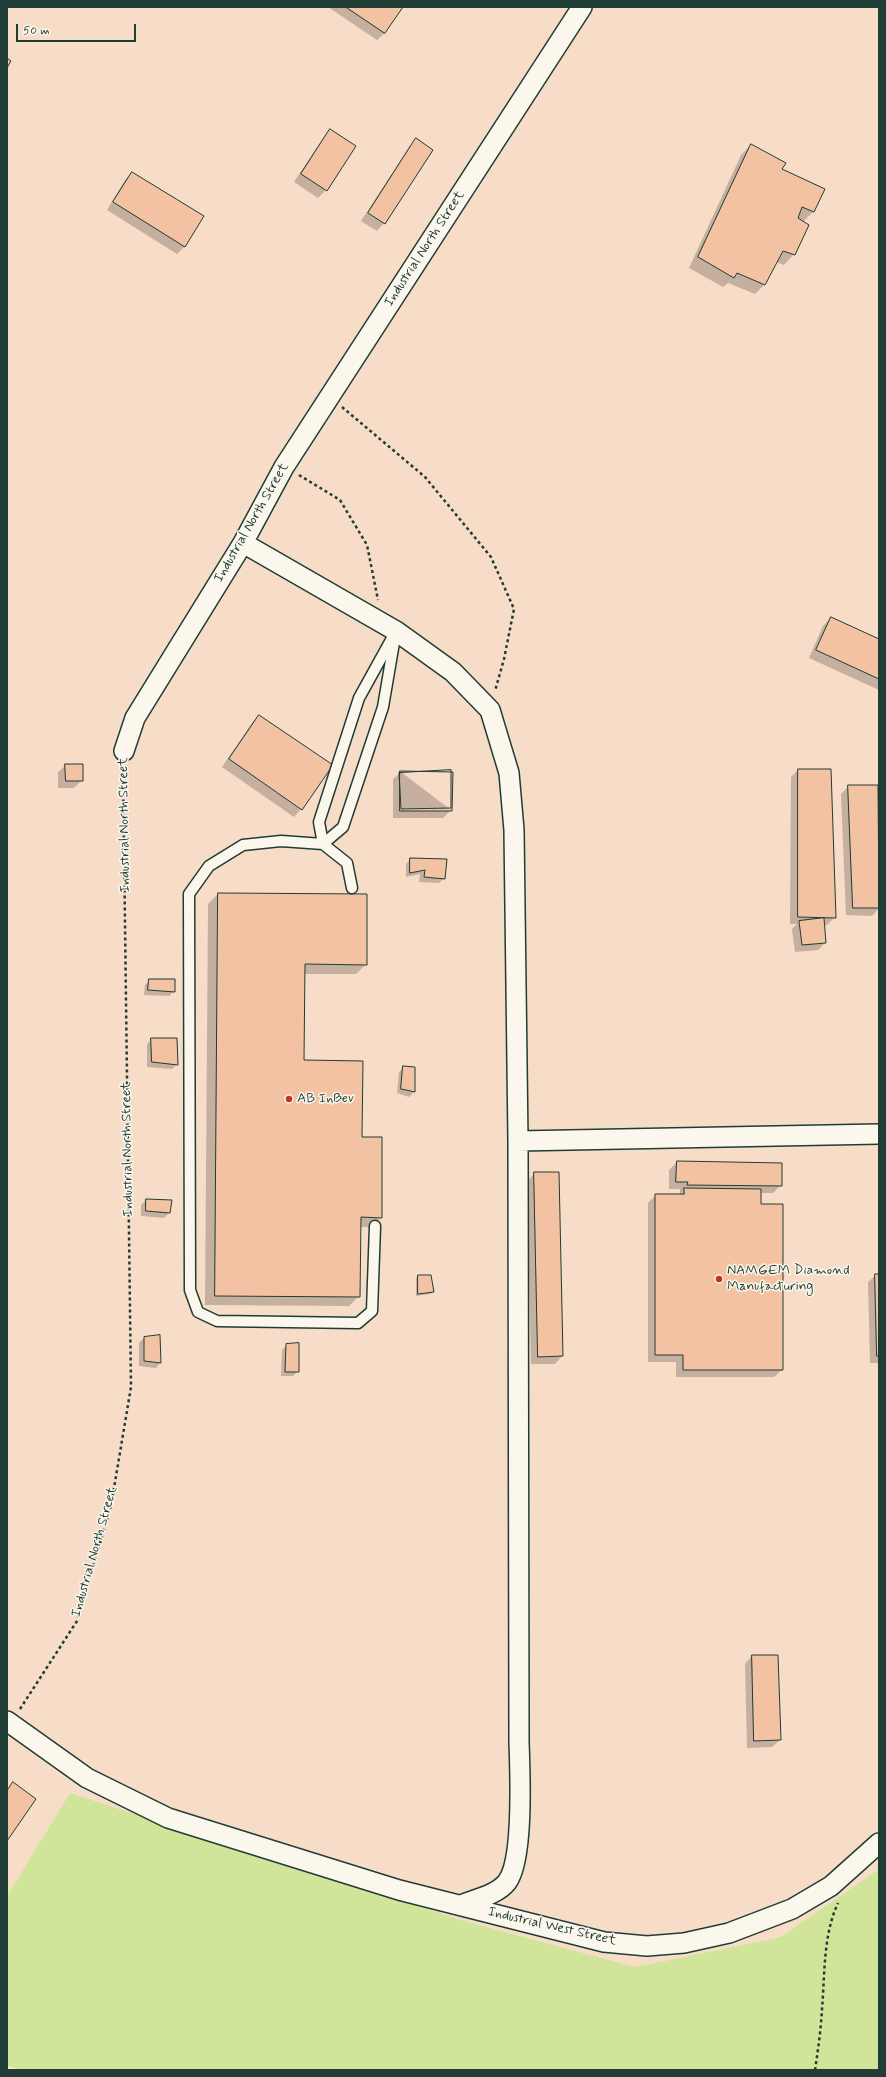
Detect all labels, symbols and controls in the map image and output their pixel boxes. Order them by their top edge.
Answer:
scale bar [18,16,138,42]
text: 50 m [23,23,50,39]
street label: Industrial North Street [381,188,469,310]
street label: Industrial North Street [211,460,293,586]
street label: Industrial North Street [115,757,135,893]
street label: Industrial North Street [118,1081,138,1217]
place label: AB InBev [297,1091,354,1107]
marker: AB InBev [284,1094,294,1104]
place label: NAMGEM Diamond Manufacturing [727,1263,850,1296]
marker: NAMGEM Diamond Manufacturing [714,1274,724,1284]
street label: Industrial North Street [68,1485,122,1619]
street label: Industrial West Street [486,1904,618,1950]

